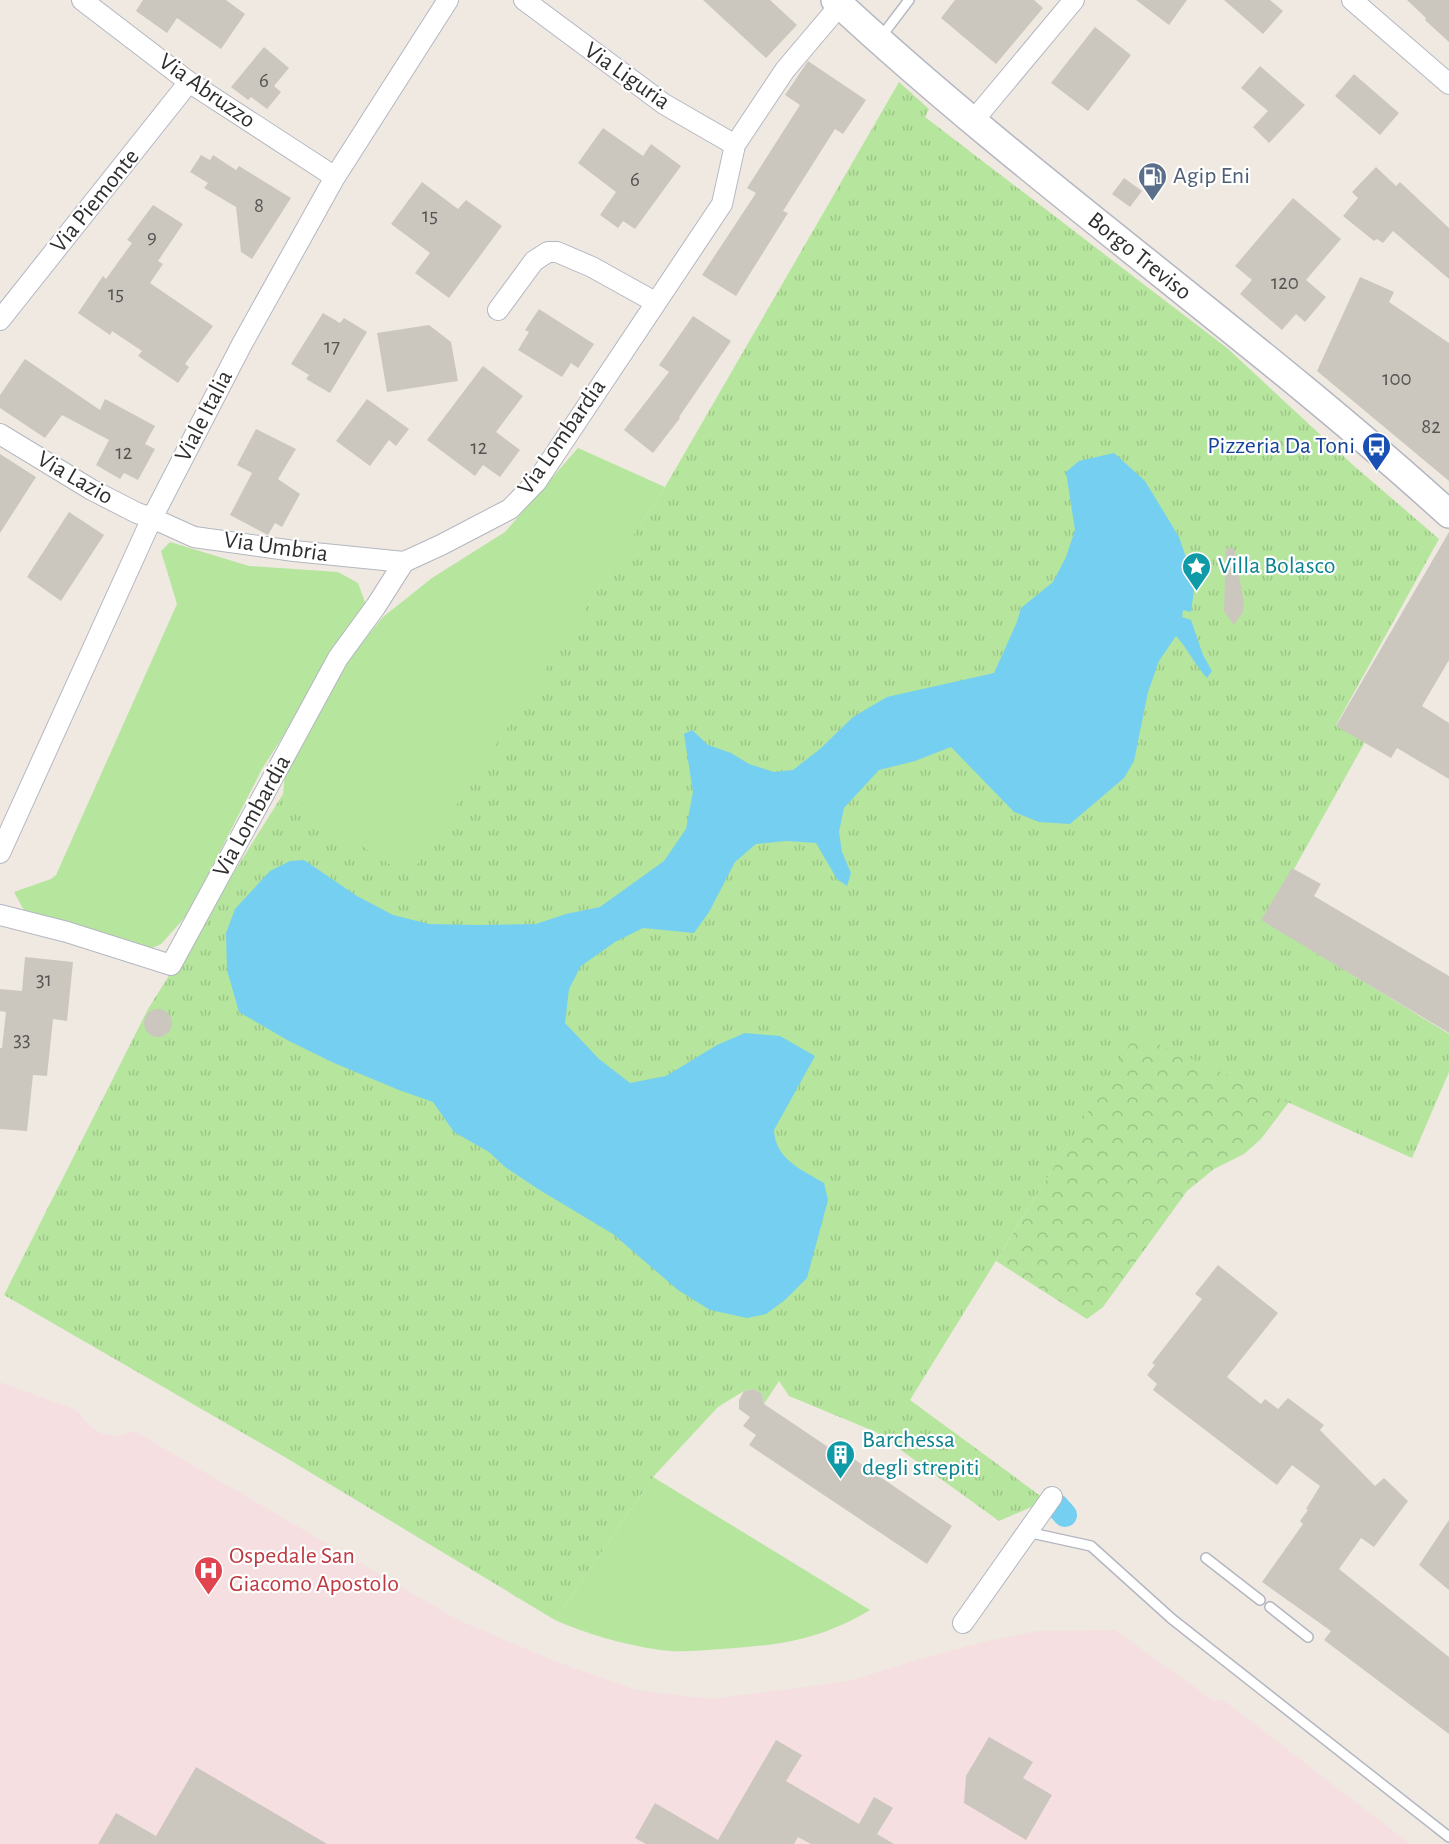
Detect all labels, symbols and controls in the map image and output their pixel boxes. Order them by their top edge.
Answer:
street label: Via Liguria [580,38,674,114]
street label: Via Abruzzo [154,49,260,133]
house number: 6 [259,70,269,91]
street label: Via Piemonte [46,145,144,257]
fuel station icon: Agip Eni [1136,160,1168,202]
place label: Agip Eni [1173,164,1250,188]
house number: 6 [630,169,640,190]
house number: 8 [254,195,264,216]
house number: 15 [422,205,438,226]
street label: Borgo Treviso [1083,208,1196,305]
house number: 9 [147,226,157,247]
house number: 120 [1271,272,1299,293]
house number: 15 [108,283,124,304]
house number: 17 [324,336,340,357]
street label: Viale Italia [171,366,237,466]
house number: 100 [1382,368,1412,389]
street label: Via Lombardia [513,375,611,499]
house number: 82 [1421,416,1441,437]
bus stop icon: Pizzeria Da Toni [1360,430,1392,472]
place label: Pizzeria Da Toni [1207,434,1355,458]
house number: 12 [471,437,487,458]
house number: 12 [116,442,132,463]
street label: Via Lazio [33,447,117,509]
street label: Via Umbria [222,528,330,566]
place icon: Villa Bolasco [1181,550,1213,592]
place label: Villa Bolasco [1218,554,1336,578]
street label: Via Lombardia [209,751,295,881]
house number: 31 [36,969,52,990]
house number: 33 [13,1029,31,1050]
place label: Barchessa degli strepiti [862,1428,979,1480]
building icon: Barchessa degli strepiti [825,1438,857,1480]
place label: Ospedale San Giacomo Apostolo [229,1544,399,1596]
hospital icon: Ospedale San Giacomo Apostolo [192,1554,224,1596]

